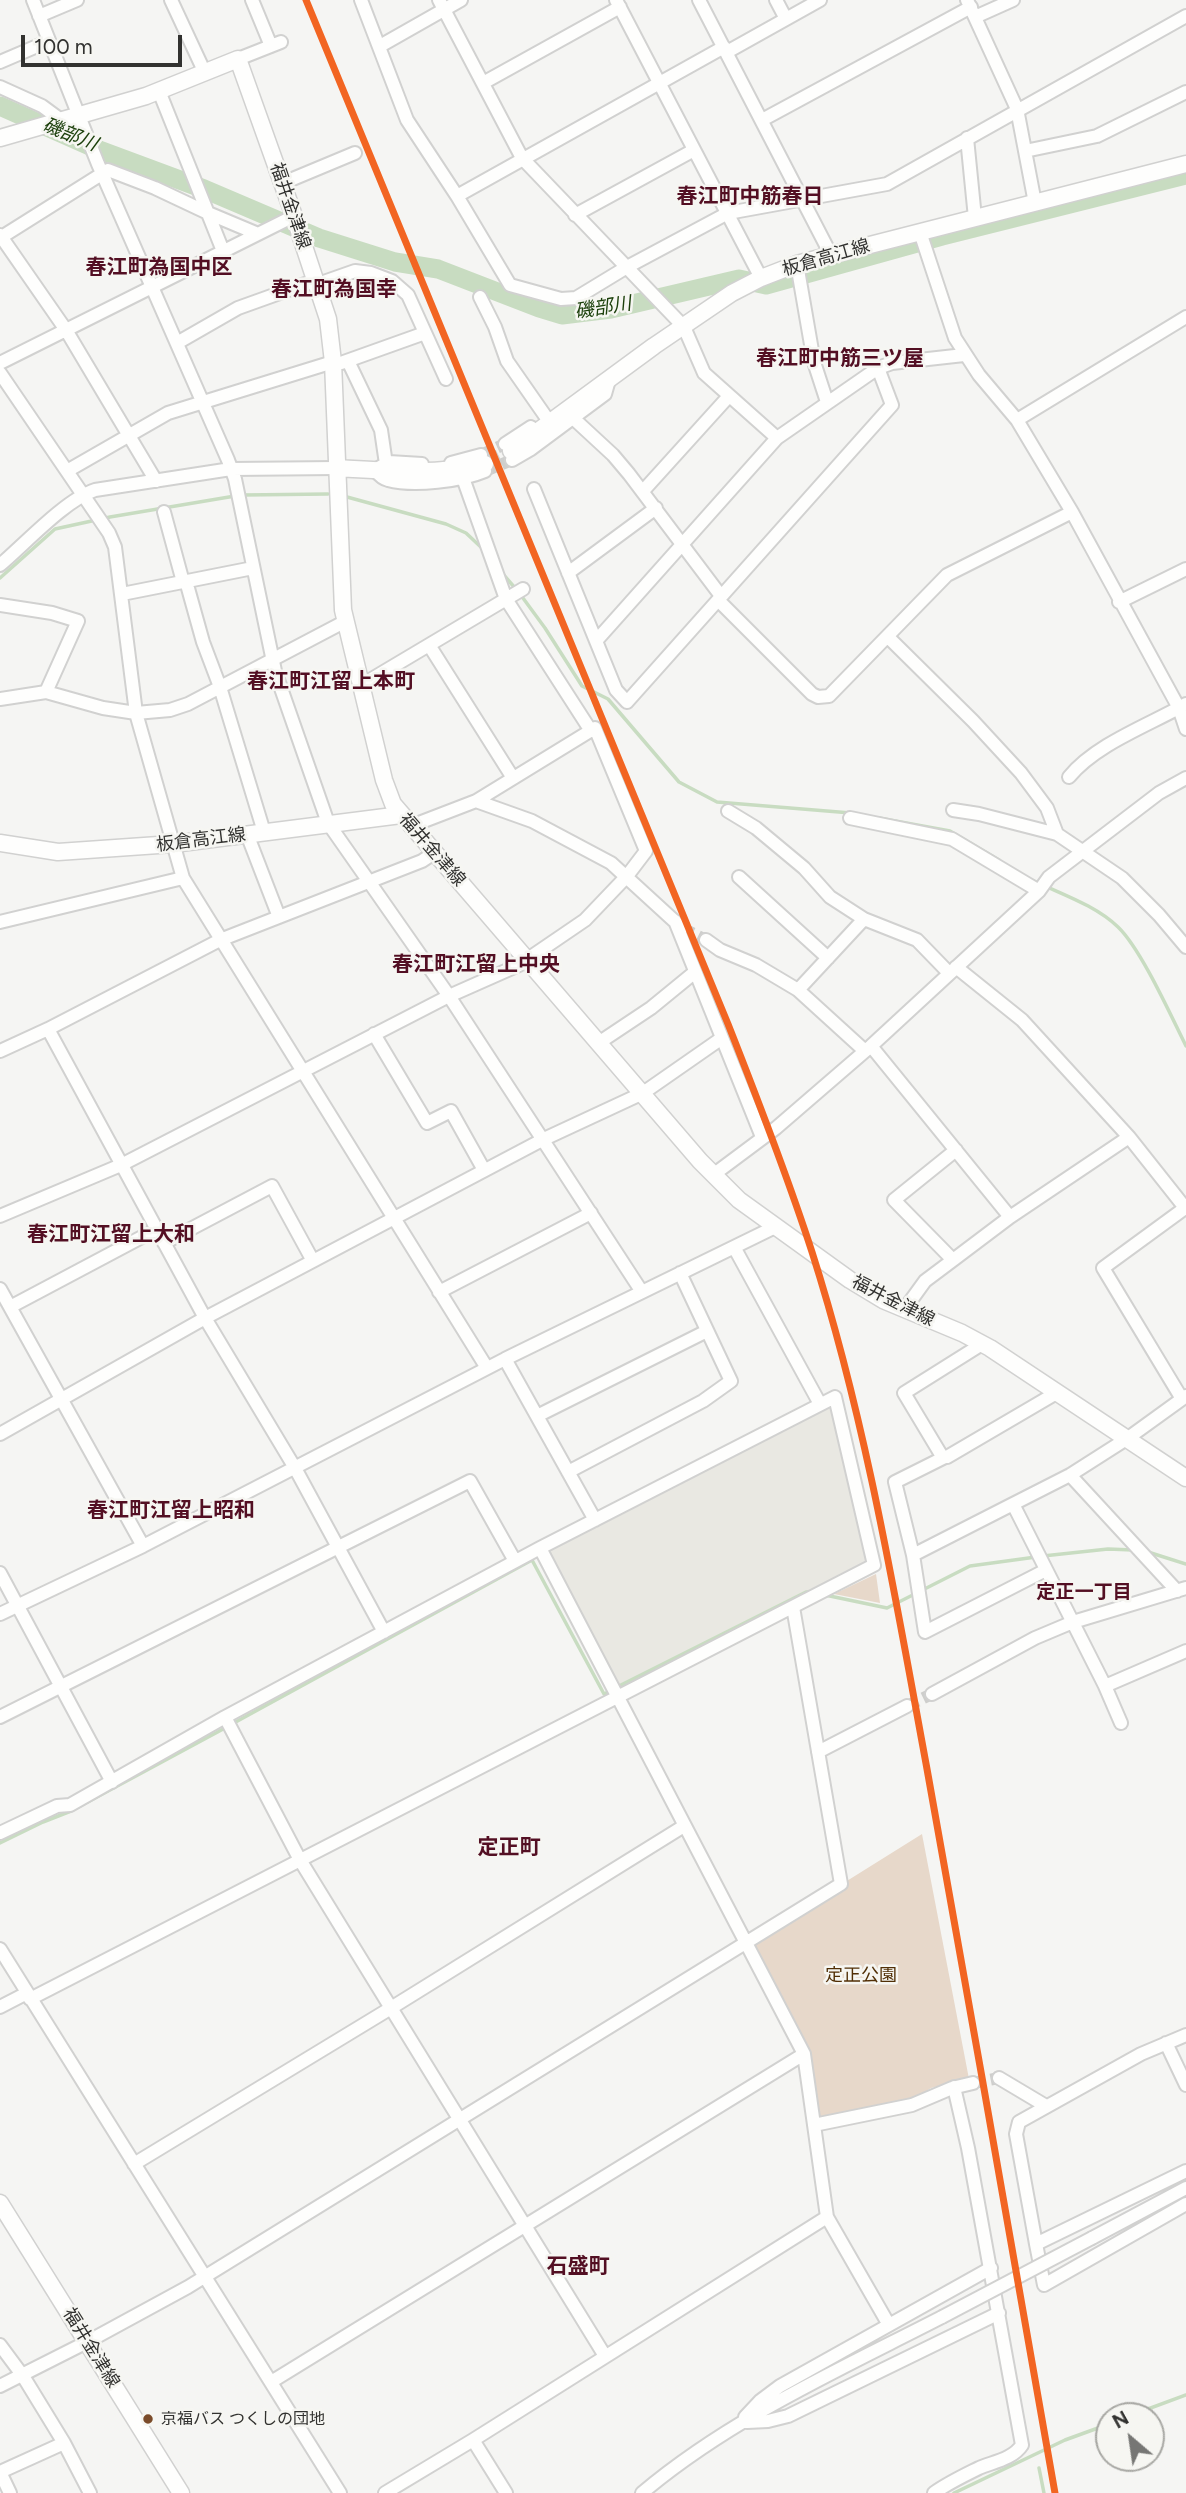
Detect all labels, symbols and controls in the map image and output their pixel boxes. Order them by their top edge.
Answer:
scale bar [24,21,186,65]
text: 100 m [34,34,93,59]
water label: 磯部川 [39,114,101,156]
street label: 福井金津線 [265,160,315,252]
district label: 春江町中筋春日 [677,184,823,210]
street label: 板倉高江線 [780,235,872,281]
district label: 春江町為国中区 [86,255,232,281]
district label: 春江町為国幸 [271,277,397,303]
water label: 磯部川 [573,292,633,324]
district label: 春江町中筋三ツ屋 [756,346,924,372]
district label: 春江町江留上本町 [247,669,415,695]
street label: 福井金津線 [394,809,470,891]
street label: 板倉高江線 [155,824,247,856]
district label: 春江町江留上中央 [392,952,560,978]
district label: 春江町江留上大和 [27,1222,195,1248]
street label: 福井金津線 [848,1271,938,1331]
district label: 春江町江留上昭和 [87,1498,255,1524]
district label: 定正一丁目 [1037,1581,1131,1603]
district label: 定正町 [478,1835,540,1861]
park label: 定正公園 [825,1965,897,1987]
district label: 石盛町 [547,2254,609,2280]
street label: 福井金津線 [58,2304,124,2392]
north arrow [1095,2402,1165,2472]
text: N [1109,2406,1133,2434]
place label: 京福バス つくしの団地 [161,2409,325,2429]
marker: 京福バス つくしの団地 [141,2412,155,2426]

